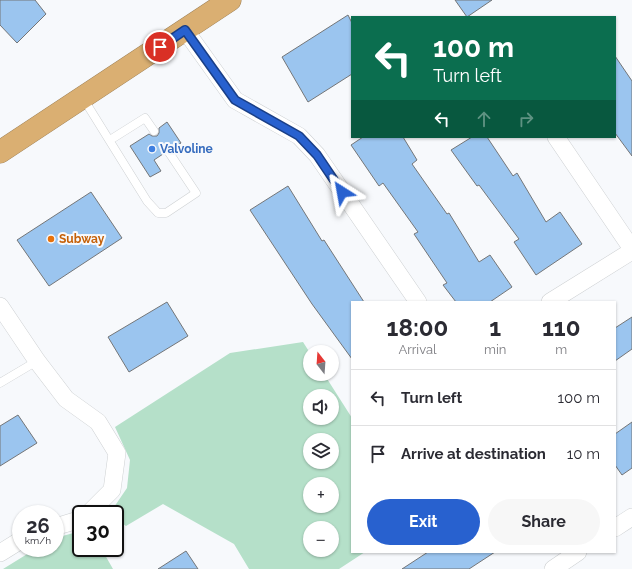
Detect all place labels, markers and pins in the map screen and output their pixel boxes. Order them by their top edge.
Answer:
pin [143,30,177,64]
place label: Valvoline [160,142,213,156]
marker: Valvoline [147,144,157,154]
place label: Subway [59,232,105,246]
marker: Subway [46,234,56,244]

